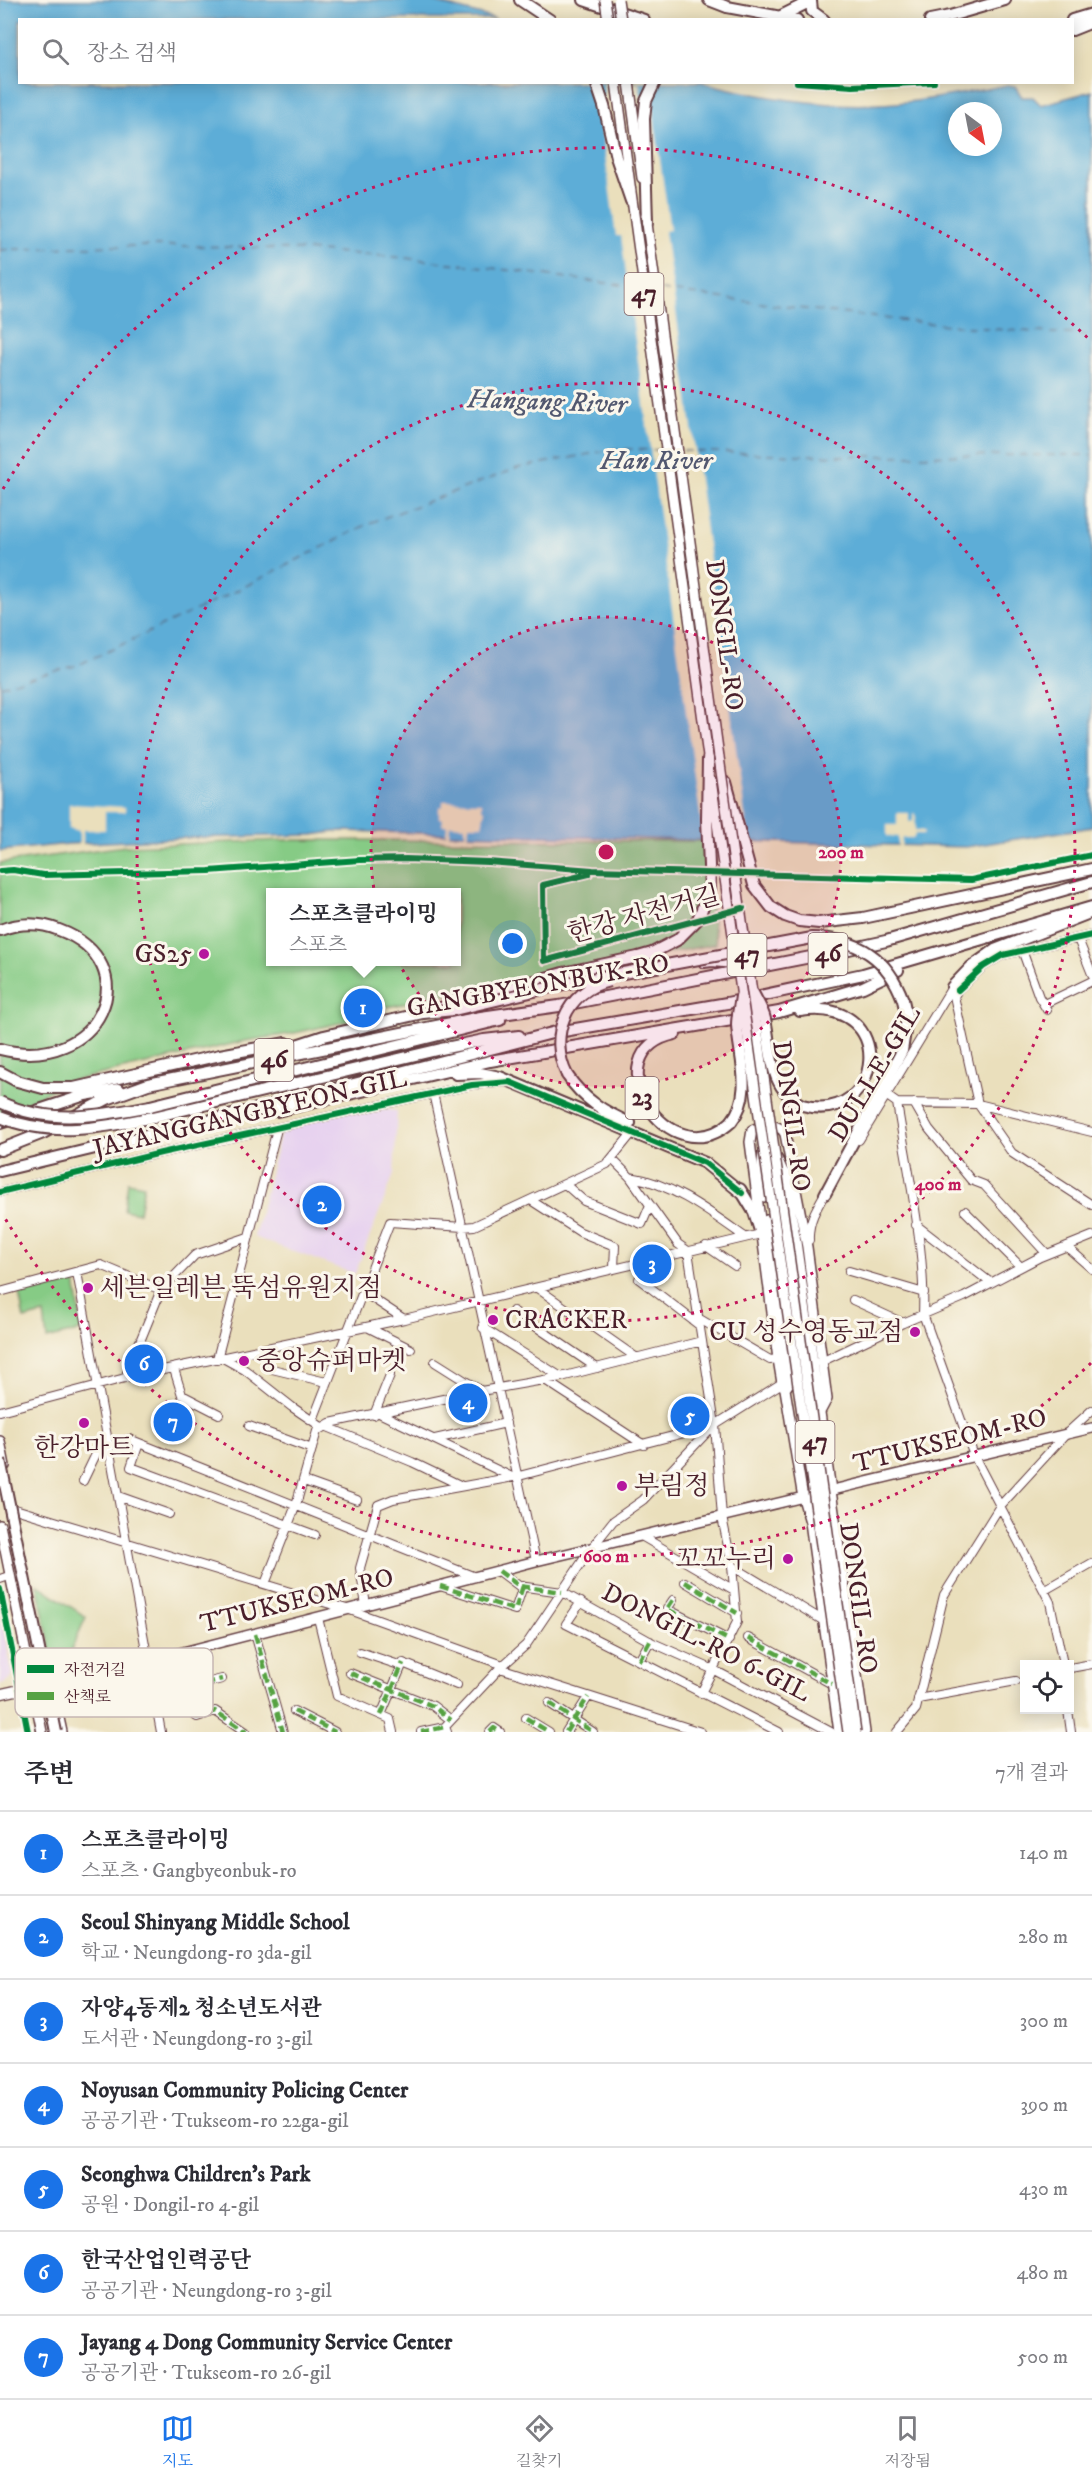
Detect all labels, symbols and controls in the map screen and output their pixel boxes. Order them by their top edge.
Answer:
search box [18,18,1074,84]
icon: search [39,35,72,68]
text: 장소 검색 [87,40,177,67]
north arrow [948,102,1002,156]
road number: 47 [624,273,664,315]
water label: Hangang River [466,382,630,422]
water label: Han River [599,444,714,478]
street label: DONGIL-RO [697,557,751,713]
centre of rings [596,842,616,862]
text: 200 m [818,842,864,864]
street label: 한강 자전거길 [564,879,724,951]
popup [266,888,461,966]
text: 스포츠클라이밍 [289,901,438,928]
your location [498,929,527,958]
text: 스포츠 [289,933,347,958]
road number: 46 [808,933,848,975]
road number: 47 [728,934,766,976]
place label: GS25 [135,938,192,971]
marker: GS25 [197,947,211,961]
street label: GANGBYEONBUK-RO [404,947,672,1025]
pin: 1 [344,986,382,1030]
street label: DULLE-GIL [821,1000,929,1148]
street label: DONGIL-RO [764,1038,818,1194]
road number: 46 [254,1039,294,1081]
street label: JAYANGGANGBYEON-GIL [88,1062,410,1167]
road number: 23 [626,1077,658,1119]
text: 400 m [913,1174,962,1196]
pin: 2 [302,1182,342,1228]
pin: 3 [632,1242,672,1286]
place label: 세븐일레븐 뚝섬유원지점 [100,1272,382,1305]
marker: 세븐일레븐 뚝섬유원지점 [81,1281,95,1295]
place label: CRACKER [505,1304,627,1337]
marker: CRACKER [486,1313,500,1327]
place label: CU 성수영동교점 [709,1316,903,1349]
marker: CU 성수영동교점 [908,1325,922,1339]
pin: 6 [124,1342,164,1386]
place label: 중앙슈퍼마켓 [256,1345,407,1378]
marker: 중앙슈퍼마켓 [237,1354,251,1368]
pin: 4 [448,1380,488,1426]
pin: 5 [670,1394,710,1438]
pin: 7 [154,1400,192,1444]
street label: TTUKSEOM-RO [850,1401,1050,1481]
marker: 한강마트 [77,1416,91,1430]
road number: 47 [796,1421,834,1463]
place label: 한강마트 [34,1432,134,1465]
place label: 부림정 [634,1470,709,1503]
marker: 부림정 [615,1479,629,1493]
street label: DONGIL-RO [831,1520,885,1676]
place label: 꼬꼬누리 [676,1543,776,1576]
text: 600 m [583,1546,630,1568]
marker: 꼬꼬누리 [781,1552,795,1566]
street label: TTUKSEOM-RO [197,1561,397,1641]
street label: DONGIL-RO 6-GIL [596,1576,816,1710]
legend [15,1648,213,1717]
text: 자전거길 [64,1660,126,1680]
map controls [1020,1660,1074,1714]
button: locate [1020,1660,1074,1714]
text: 산책로 [64,1687,111,1707]
text: 주변 [24,1758,74,1791]
text: 7개 결과 [995,1761,1068,1786]
text: 스포츠클라이밍 [81,1827,230,1854]
text: 1 [40,1841,47,1866]
text: 140 m [1019,1841,1068,1866]
text: 스포츠 · Gangbyeonbuk-ro [81,1859,297,1884]
text: Seoul Shinyang Middle School [81,1909,350,1936]
text: 2 [39,1925,48,1950]
text: 280 m [1018,1925,1068,1950]
text: 학교 · Neungdong-ro 3da-gil [81,1941,312,1966]
text: 자양4동제2 청소년도서관 [81,1995,322,2022]
text: 3 [40,2009,47,2034]
text: 300 m [1020,2009,1068,2034]
text: 도서관 · Neungdong-ro 3-gil [81,2027,312,2052]
text: Noyusan Community Policing Center [81,2077,408,2104]
text: 4 [38,2093,49,2118]
text: 390 m [1020,2093,1068,2118]
text: 공공기관 · Ttukseom-ro 22ga-gil [81,2109,349,2134]
text: Seonghwa Children's Park [81,2161,311,2188]
text: 5 [39,2177,48,2202]
text: 430 m [1019,2177,1068,2202]
text: 공원 · Dongil-ro 4-gil [81,2193,259,2218]
text: 한국산업인력공단 [81,2247,251,2274]
text: 6 [38,2261,49,2286]
text: 480 m [1016,2261,1068,2286]
text: 공공기관 · Neungdong-ro 3-gil [81,2279,332,2304]
text: Jayang 4 Dong Community Service Center [81,2329,452,2356]
text: 7 [38,2345,49,2370]
text: 500 m [1017,2345,1068,2370]
text: 공공기관 · Ttukseom-ro 26-gil [81,2361,331,2386]
tab: 지도 [161,2412,194,2471]
tab: 길찾기 [516,2412,562,2471]
tab: 저장됨 [885,2412,931,2471]

